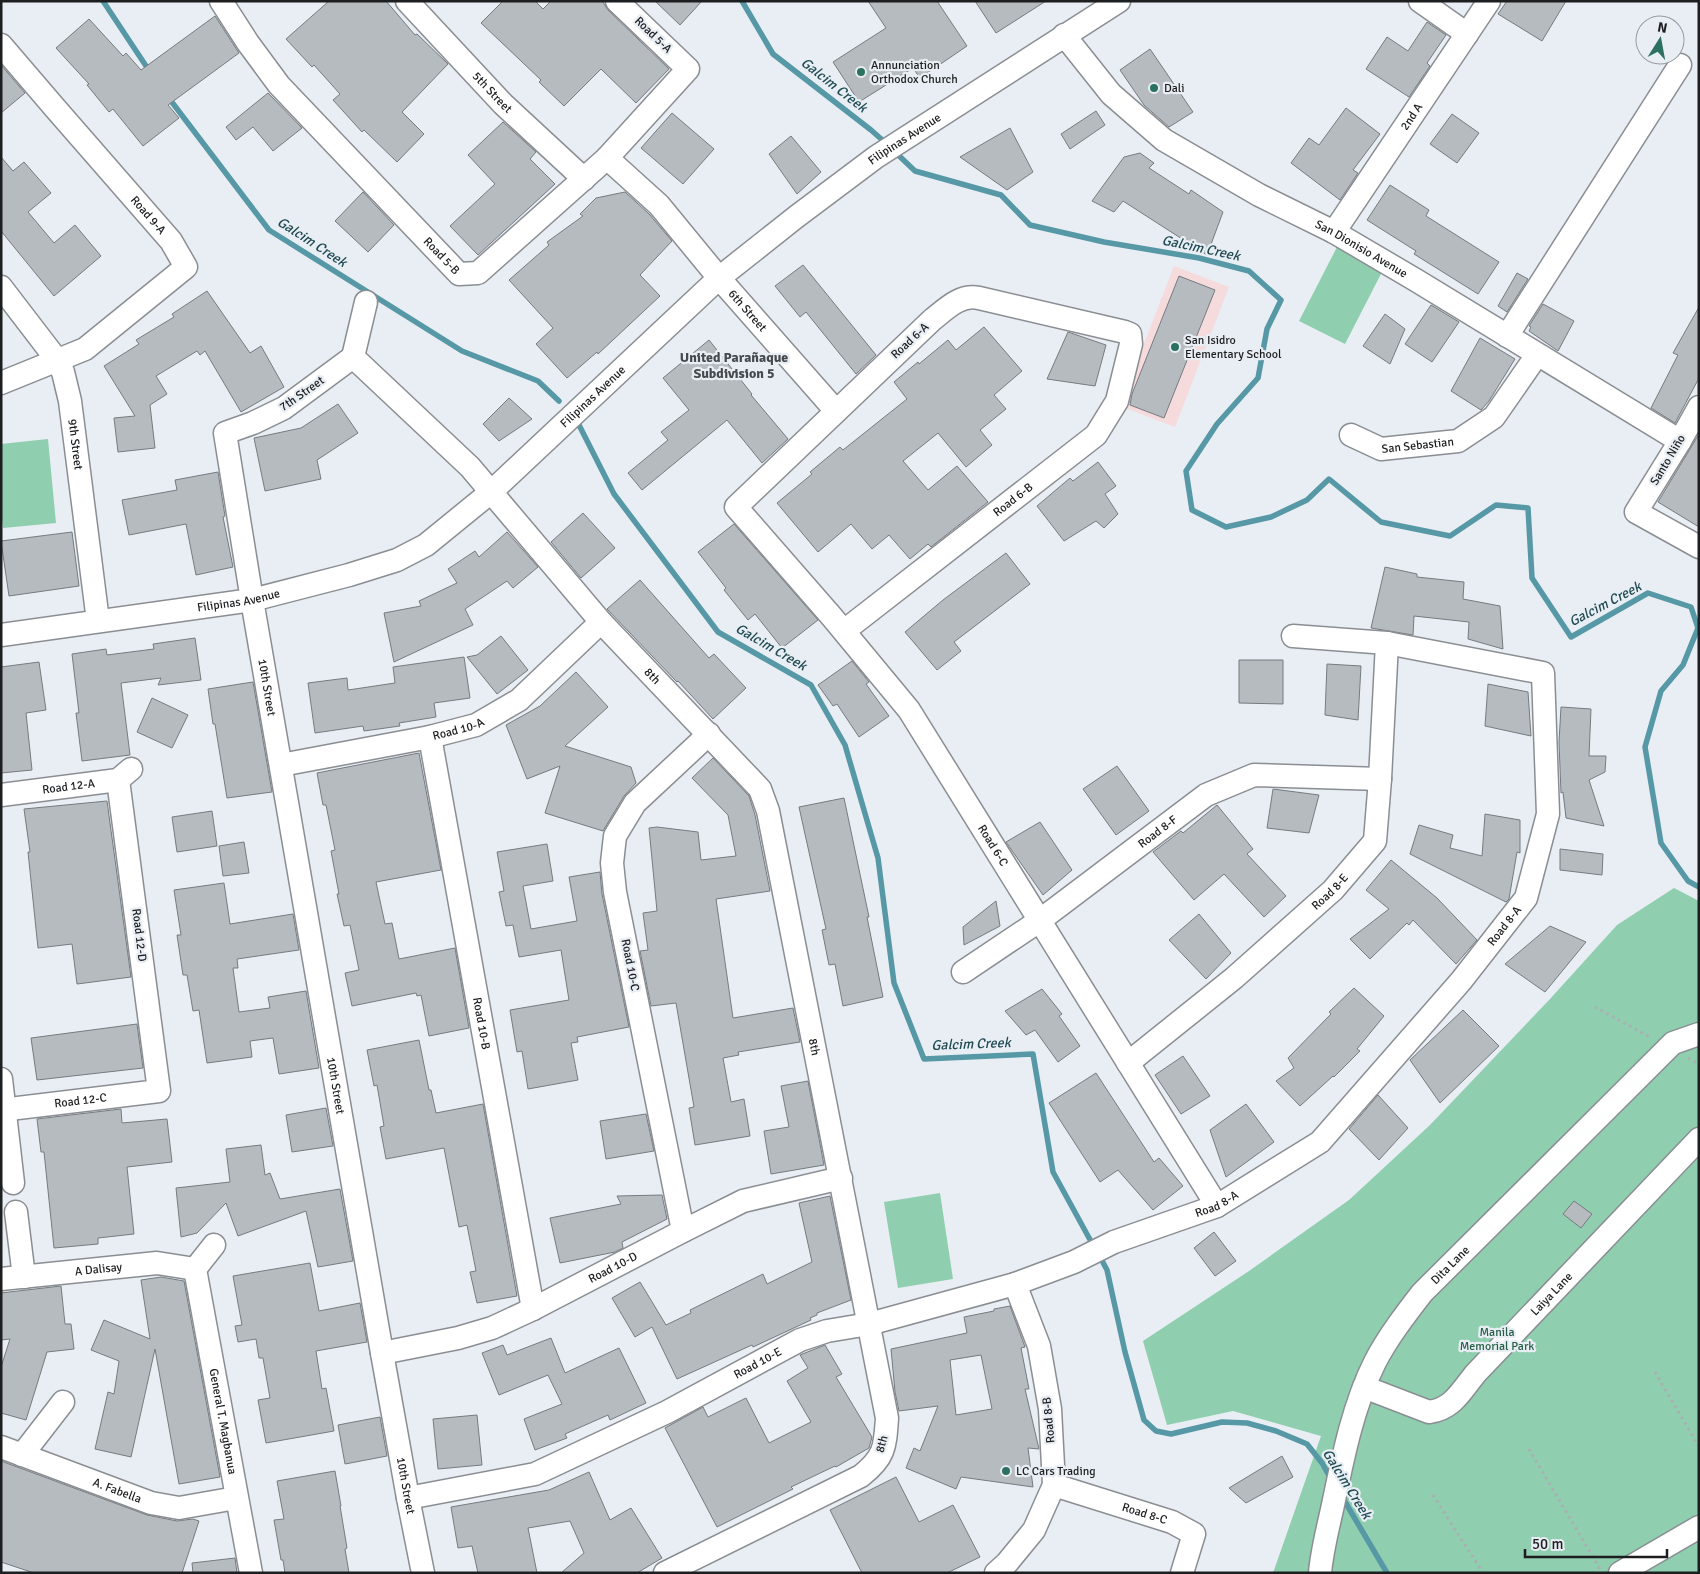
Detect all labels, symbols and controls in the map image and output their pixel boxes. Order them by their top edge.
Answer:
street label: Road 5-A [631,14,675,57]
north arrow [1635,15,1685,65]
text: N [1656,18,1669,37]
water label: Galcim Creek [798,54,872,117]
place label: Annunciation Orthodox Church [871,58,958,87]
marker: Annunciation Orthodox Church [855,66,867,78]
street label: 5th Street [469,69,515,116]
place label: Dali [1164,81,1184,96]
marker: Dali [1148,82,1160,94]
street label: 2nd A [1397,100,1426,133]
street label: Filipinas Avenue [865,110,944,168]
street label: Road 9-A [127,193,170,238]
water label: Galcim Creek [274,213,352,272]
street label: San Dionisio Avenue [1313,216,1410,281]
water label: Galcim Creek [1160,231,1243,265]
street label: Road 5-B [420,234,463,278]
street label: 6th Street [725,286,770,335]
street label: Road 6-A [888,319,933,362]
place label: San Isidro Elementary School [1185,333,1282,362]
marker: San Isidro Elementary School [1169,341,1181,353]
district label: United Parañaque Subdivision 5 [680,349,788,382]
street label: Filipinas Avenue [557,362,629,431]
street label: 7th Street [277,373,327,415]
street label: 9th Street [65,418,86,471]
street label: Santo Niño [1647,432,1689,488]
street label: San Sebastian [1381,434,1455,456]
street label: Road 6-B [990,479,1036,520]
water label: Galcim Creek [1566,577,1646,630]
street label: Filipinas Avenue [196,586,282,615]
water label: Galcim Creek [732,620,811,675]
street label: 10th Street [255,658,279,717]
street label: 8th [641,665,664,687]
street label: Road 10-A [431,714,488,744]
street label: Road 12-A [41,775,96,797]
street label: Road 8-F [1135,812,1180,851]
street label: Road 6-C [974,822,1012,869]
street label: Road 8-E [1308,870,1352,913]
street label: Road 8-A [1484,902,1525,949]
street label: Road 12-D [128,908,150,963]
street label: Road 10-C [618,938,642,992]
street label: Road 10-B [470,996,494,1051]
water label: Galcim Creek [931,1034,1013,1054]
street label: 8th [805,1037,823,1057]
street label: 10th Street [324,1056,348,1115]
street label: Road 12-C [53,1090,108,1111]
street label: Road 8-A [1193,1187,1242,1221]
street label: Dita Lane [1428,1243,1473,1288]
street label: Road 10-D [586,1248,640,1286]
street label: A Dalisay [74,1259,123,1279]
street label: Laiya Lane [1527,1269,1576,1319]
park label: Manila Memorial Park [1460,1325,1534,1354]
street label: Road 10-E [731,1344,784,1382]
street label: General T. Magbanua [206,1367,240,1476]
street label: Road 8-B [1040,1396,1058,1444]
street label: 8th [873,1434,891,1454]
water label: Galcim Creek [1319,1446,1376,1524]
street label: 10th Street [393,1456,419,1515]
place label: LC Cars Trading [1016,1464,1096,1479]
marker: LC Cars Trading [1000,1465,1012,1477]
street label: A. Fabella [91,1474,144,1506]
street label: Road 8-C [1120,1499,1169,1528]
scale bar [1525,1526,1668,1558]
text: 50 m [1532,1535,1563,1553]

